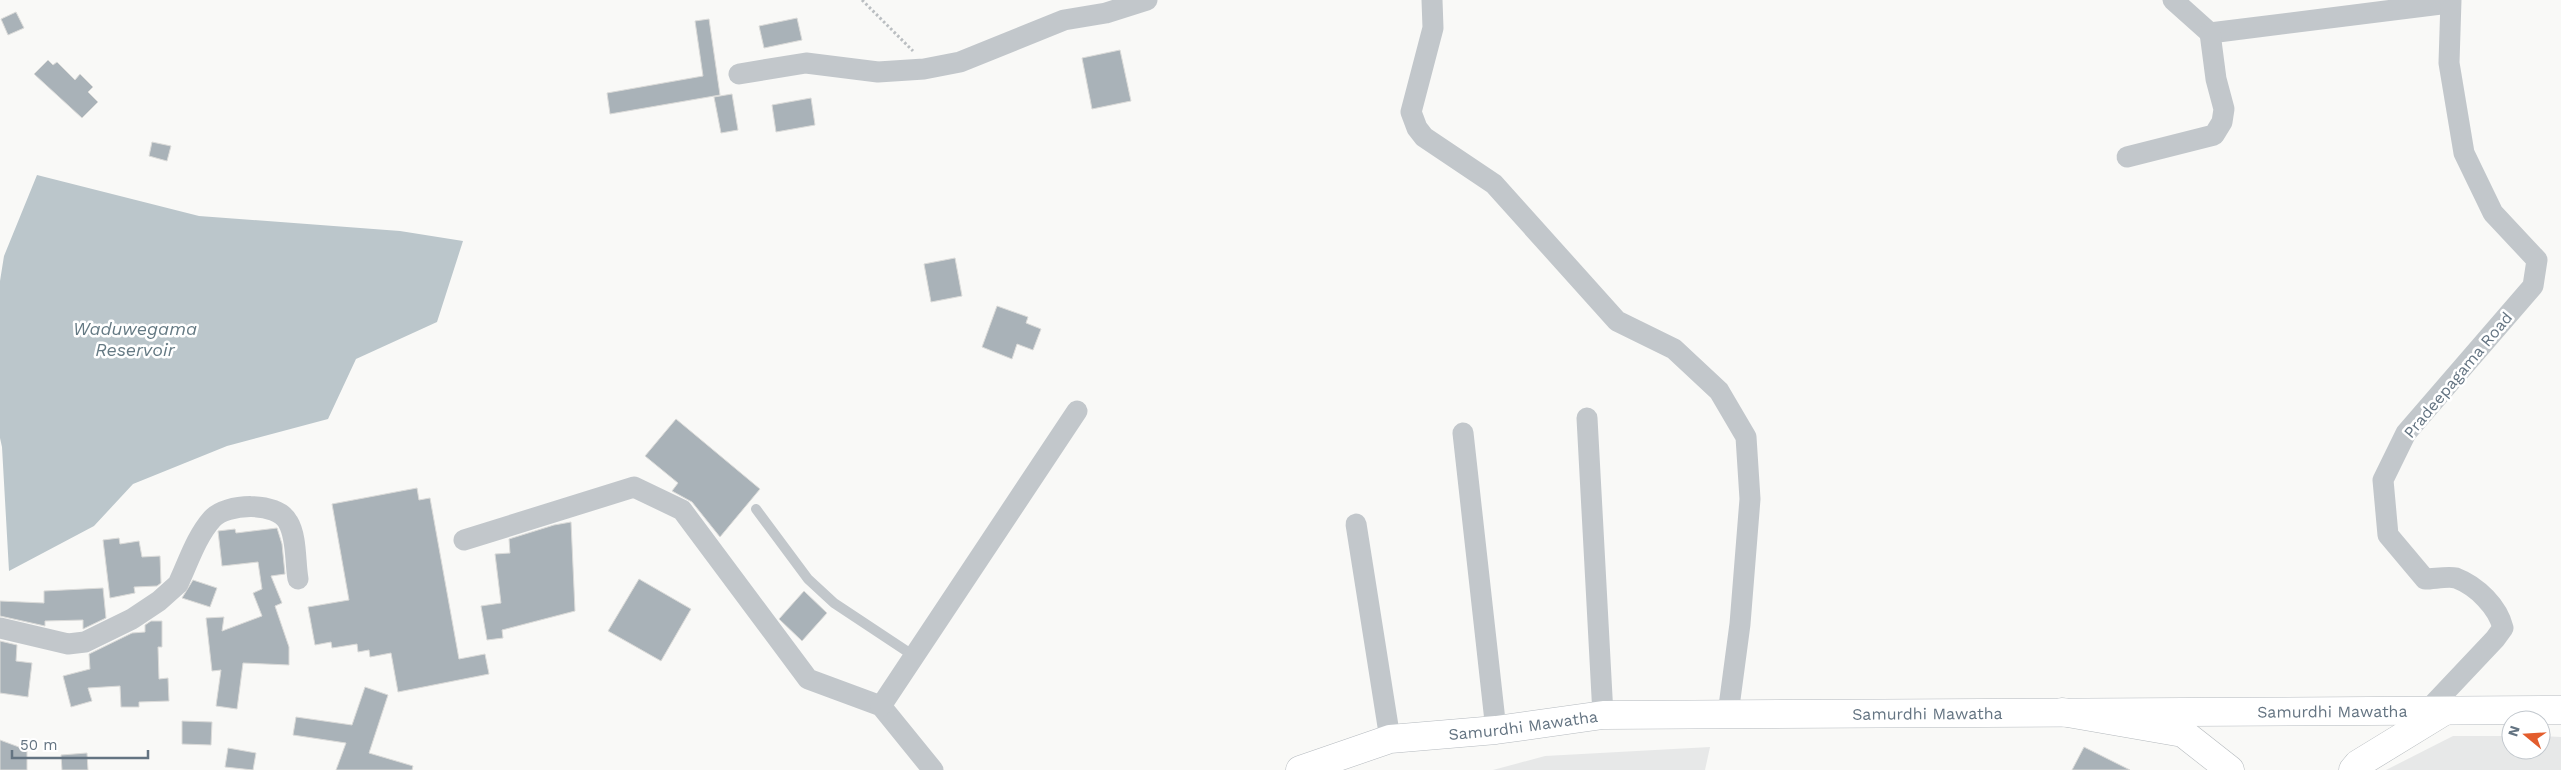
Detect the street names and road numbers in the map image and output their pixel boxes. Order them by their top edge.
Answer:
street label: Pradeepagama Road [2400,308,2516,442]
street label: Samurdhi Mawatha [2257,701,2408,721]
street label: Samurdhi Mawatha [1852,703,2003,723]
street label: Samurdhi Mawatha [1448,706,1599,744]

